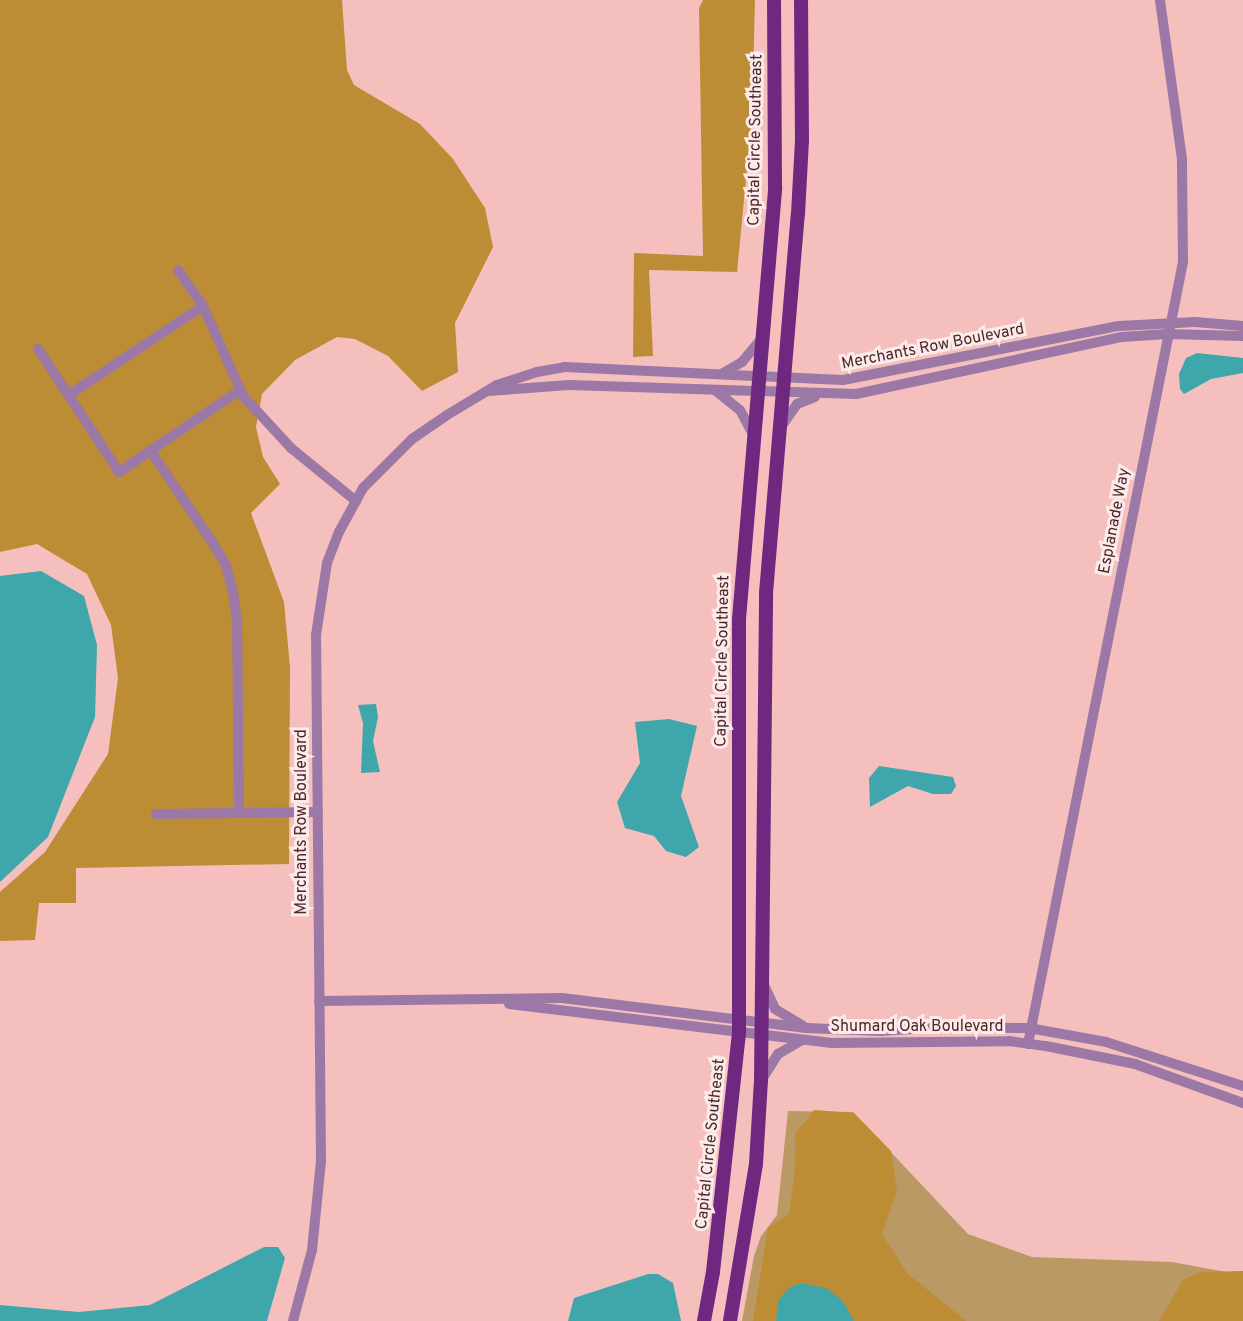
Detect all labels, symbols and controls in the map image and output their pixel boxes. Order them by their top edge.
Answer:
street label: Capital Circle Southeast [745,54,767,226]
street label: Merchants Row Boulevard [840,320,1026,374]
street label: Esplanade Way [1095,466,1135,576]
street label: Capital Circle Southeast [712,575,734,747]
street label: Merchants Row Boulevard [292,729,312,915]
street label: Shumard Oak Boulevard [831,1017,1003,1037]
street label: Capital Circle Southeast [692,1058,730,1230]

